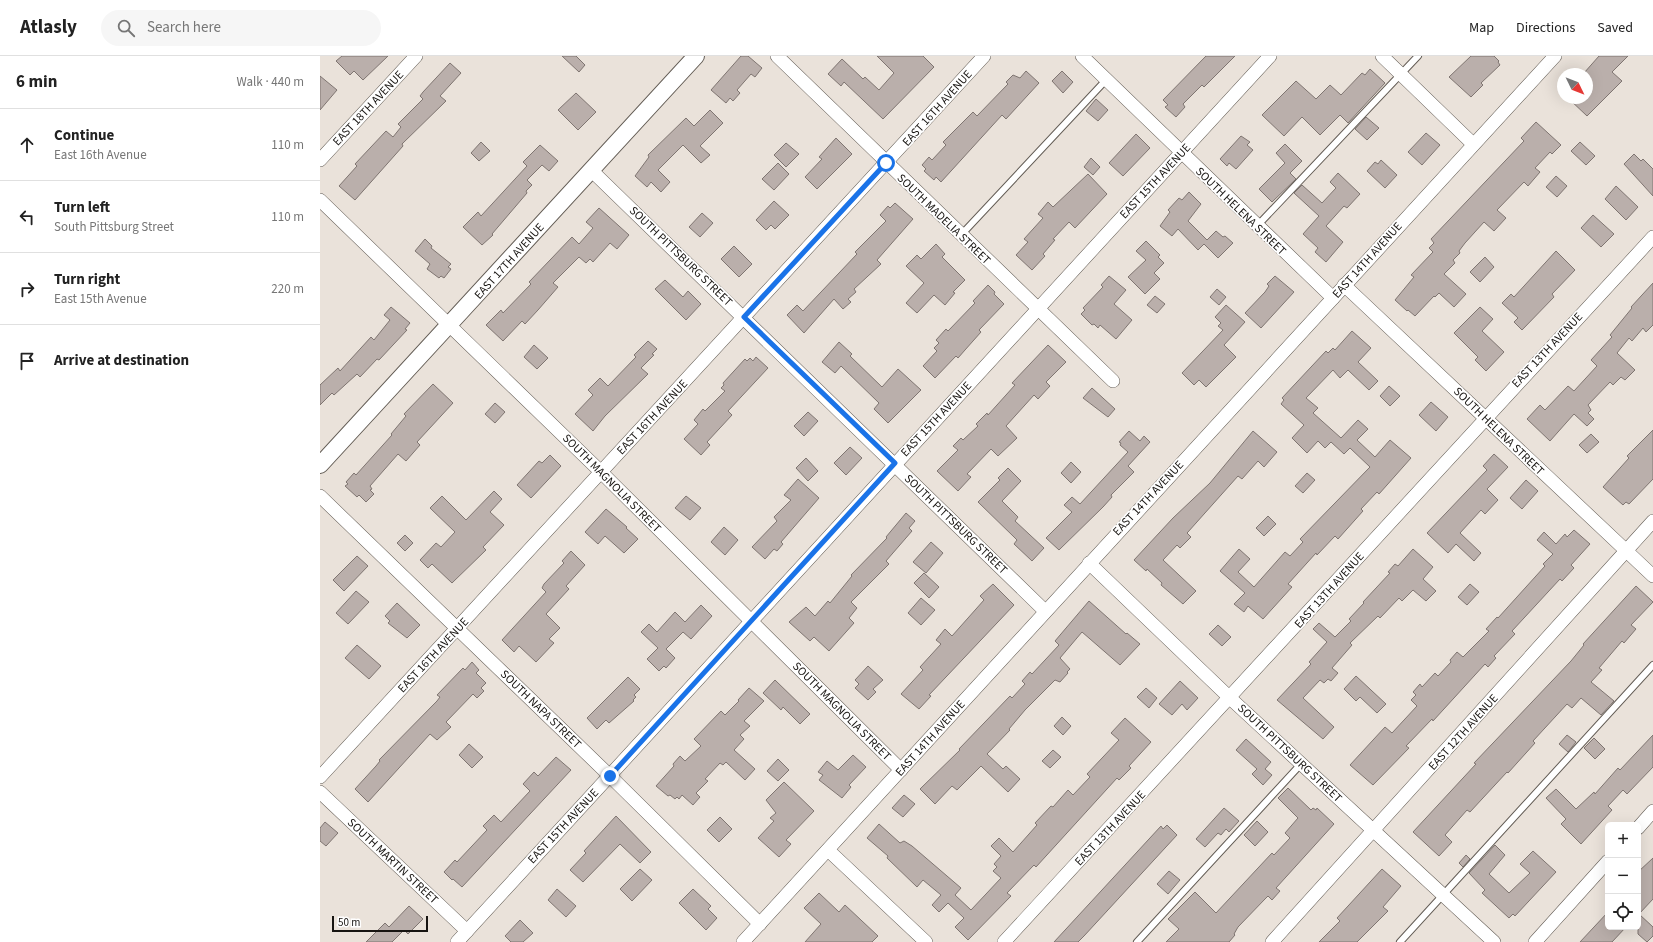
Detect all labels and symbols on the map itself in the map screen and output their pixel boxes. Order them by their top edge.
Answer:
street label: EAST 18TH AVENUE [329,67,408,150]
street label: EAST 16TH AVENUE [899,67,976,150]
north arrow [1557,68,1593,104]
street label: EAST 15TH AVENUE [1116,140,1195,223]
route start [877,154,895,172]
street label: SOUTH HELENA STREET [1191,163,1290,260]
street label: SOUTH MADELIA STREET [893,170,995,269]
street label: SOUTH PITTSBURG STREET [625,202,736,311]
street label: EAST 14TH AVENUE [1329,219,1406,302]
street label: EAST 17TH AVENUE [471,220,548,303]
street label: EAST 13TH AVENUE [1508,309,1587,392]
street label: EAST 16TH AVENUE [613,376,692,459]
street label: EAST 15TH AVENUE [897,378,976,461]
street label: SOUTH HELENA STREET [1449,383,1548,480]
street label: SOUTH MAGNOLIA STREET [558,430,665,537]
street label: EAST 14TH AVENUE [1109,457,1188,540]
street label: SOUTH PITTSBURG STREET [900,470,1011,579]
street label: EAST 13TH AVENUE [1291,549,1368,632]
street label: EAST 16TH AVENUE [394,614,473,697]
street label: SOUTH MAGNOLIA STREET [788,658,895,765]
street label: SOUTH NAPA STREET [496,666,585,753]
street label: EAST 12TH AVENUE [1425,691,1502,774]
street label: EAST 14TH AVENUE [892,697,969,780]
street label: SOUTH PITTSBURG STREET [1234,700,1346,807]
route end [601,767,619,785]
street label: EAST 15TH AVENUE [524,785,603,868]
street label: EAST 13TH AVENUE [1071,787,1150,870]
street label: SOUTH MARTIN STREET [343,815,442,909]
scale bar [332,914,428,933]

